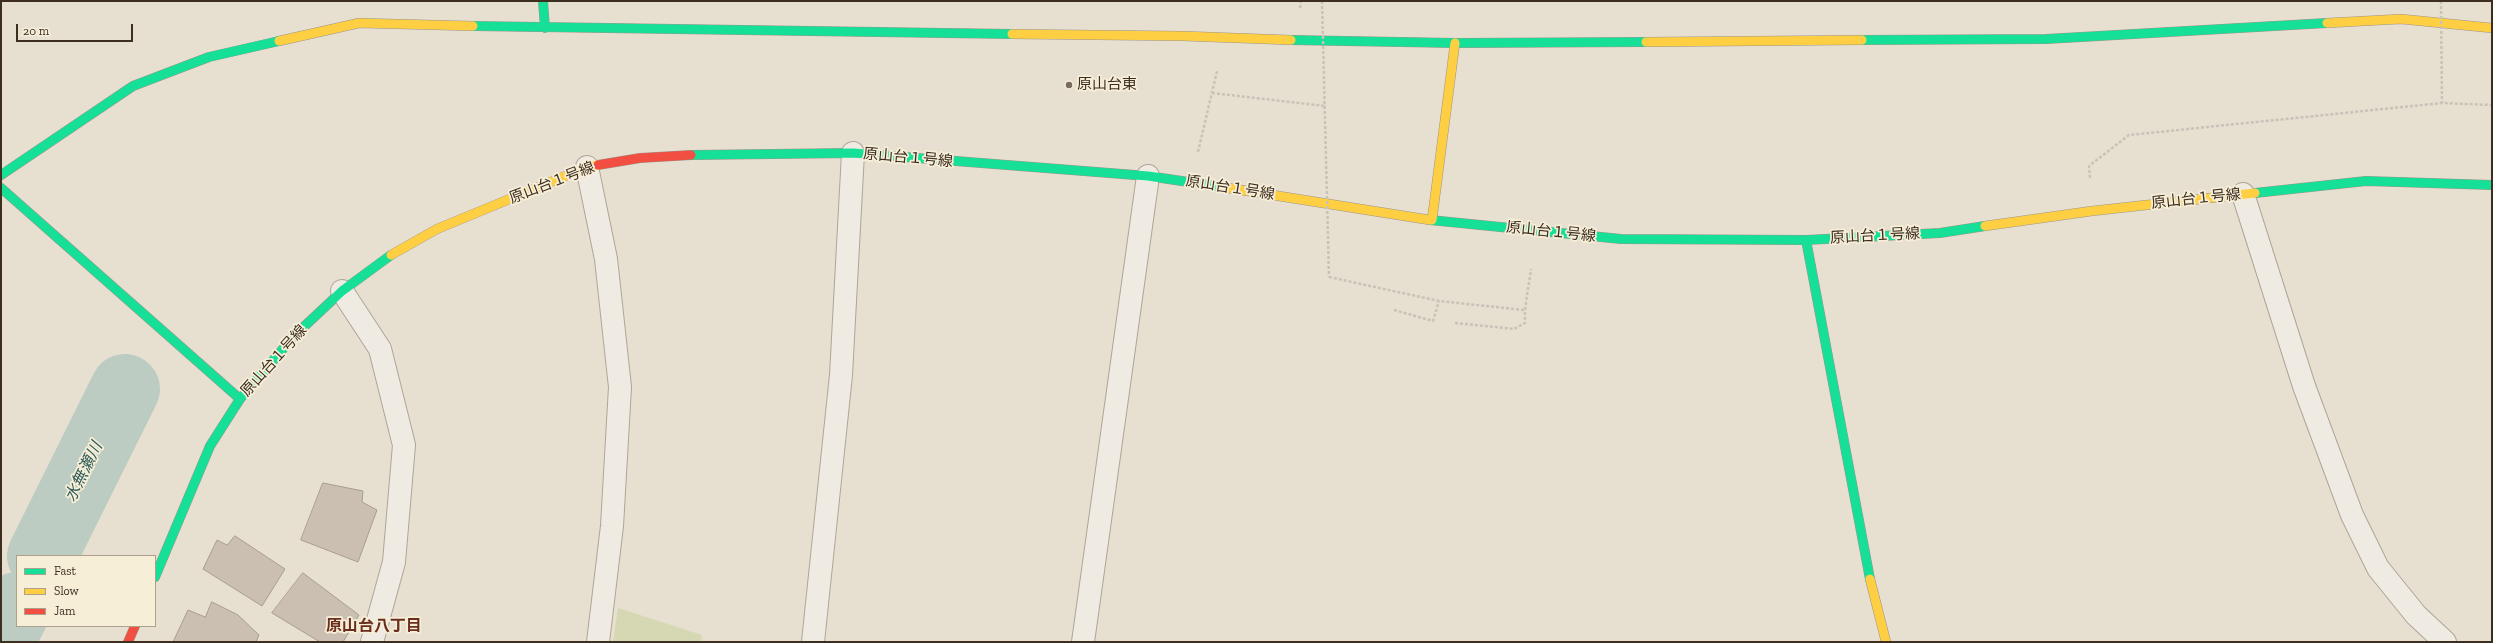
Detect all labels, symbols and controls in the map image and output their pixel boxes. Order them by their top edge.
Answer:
scale bar [18,16,135,42]
text: 20 m [23,24,49,38]
place label: 原山台東 [1077,76,1137,94]
marker: 原山台東 [1064,80,1074,90]
street label: 原山台１号線 [862,145,954,171]
street label: 原山台１号線 [507,158,597,208]
street label: 原山台１号線 [1184,172,1276,204]
street label: 原山台１号線 [2150,185,2242,213]
street label: 原山台１号線 [1505,218,1597,246]
street label: 原山台１号線 [1830,225,1920,247]
street label: 原山台１号線 [237,322,311,400]
water label: 水無瀬川 [61,439,107,505]
legend [16,555,156,627]
text: Fast [54,564,76,578]
text: Slow [54,584,79,598]
text: Jam [54,604,75,618]
district label: 原山台八丁目 [326,616,422,636]

